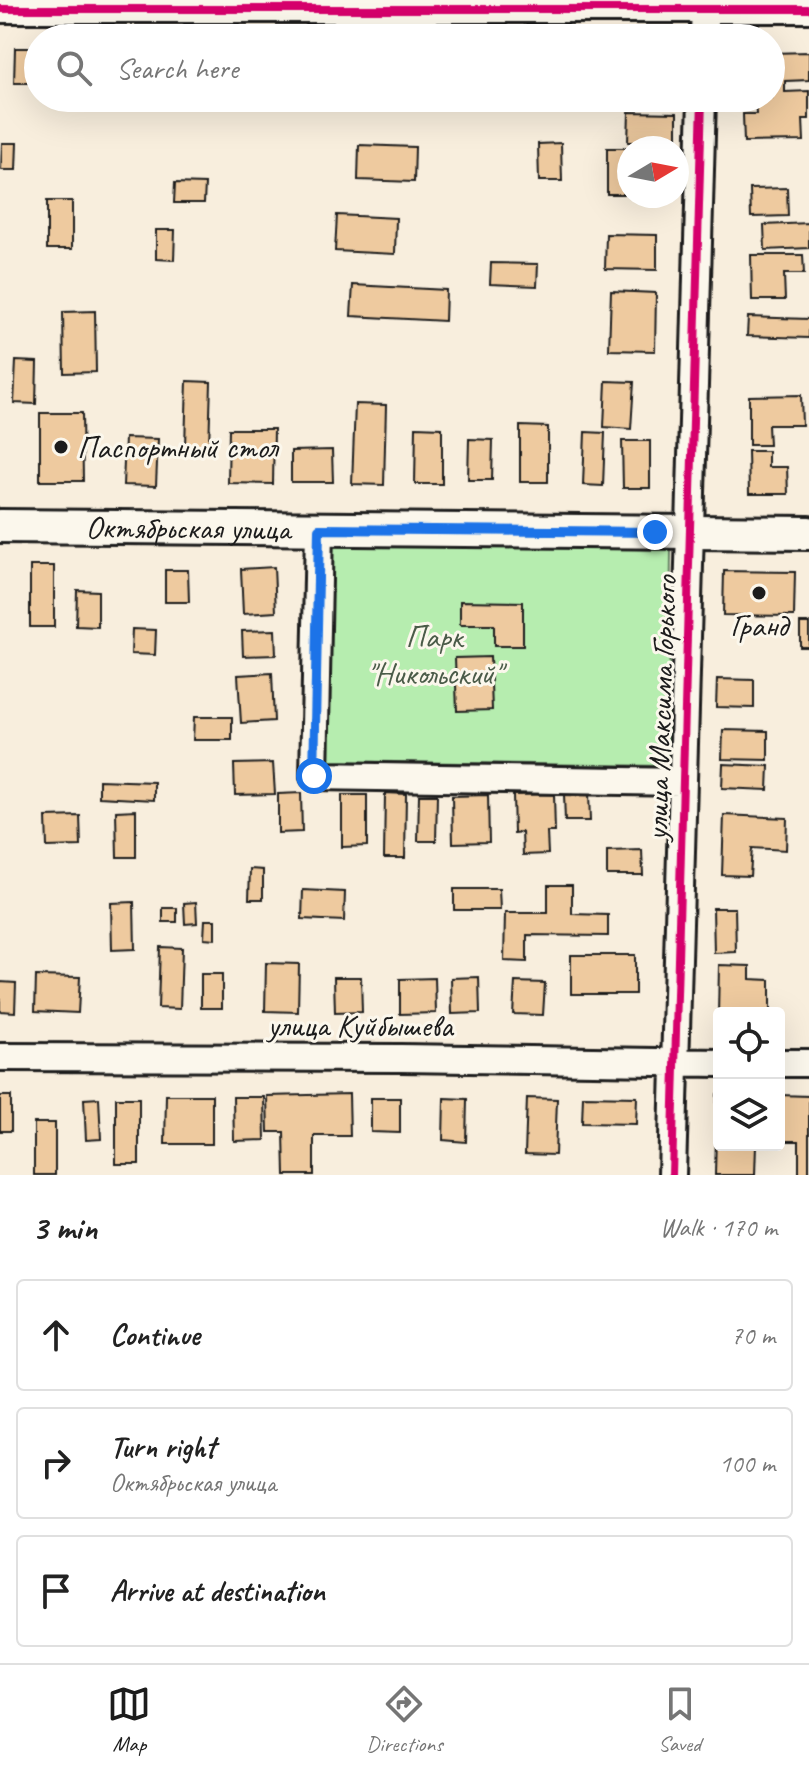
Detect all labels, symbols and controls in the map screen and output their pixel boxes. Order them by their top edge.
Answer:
search box [24,24,785,112]
icon: search [52,46,96,90]
text: Search here [116,49,238,87]
north arrow [617,136,689,208]
place label: Паспортный стол [77,427,280,468]
marker: Паспортный стол [52,438,70,456]
street label: Октябрьская улица [86,506,293,549]
route end [637,514,673,550]
street label: улица Максима Горького [636,573,686,843]
marker: Гранд [750,584,768,602]
place label: Гранд [730,605,791,646]
park label: Парк "Никольский" [367,616,508,694]
route start [296,758,332,794]
street label: улица Куйбышева [265,1005,455,1046]
map controls [713,1007,785,1151]
button: locate [713,1007,785,1079]
button: layers [713,1079,785,1151]
text: 3 min [32,1206,97,1249]
text: Walk · 170 m [660,1211,777,1244]
icon: ahead [34,1313,78,1357]
text: Continue [110,1316,200,1354]
text: 70 m [731,1319,775,1352]
text: Turn right [110,1428,215,1466]
icon: right [34,1441,78,1485]
text: 100 m [719,1447,775,1480]
text: Октябрьская улица [110,1466,276,1499]
icon: arrive [34,1569,78,1613]
text: Arrive at destination [110,1572,325,1610]
tab: Map [107,1682,151,1758]
tab: Directions [366,1682,443,1758]
tab: Saved [658,1682,702,1758]

